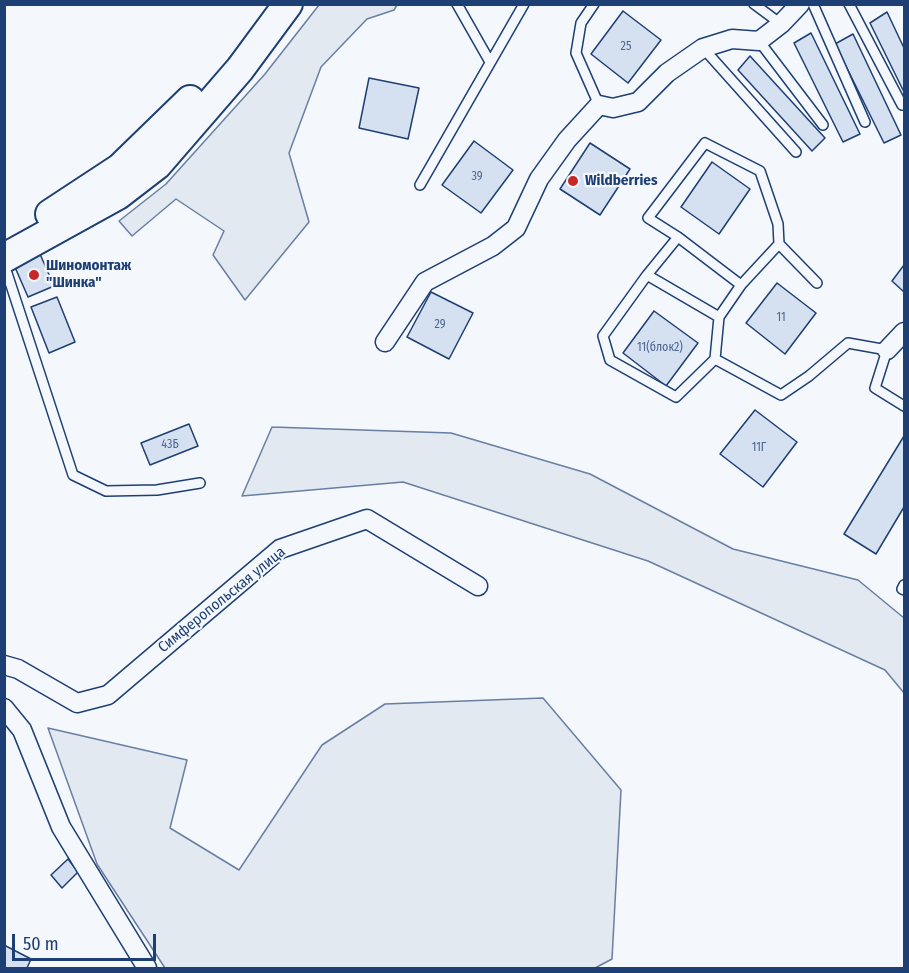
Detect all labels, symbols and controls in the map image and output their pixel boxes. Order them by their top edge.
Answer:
house number: 25 [621,40,631,54]
house number: 39 [471,170,483,184]
place label: Wildberries [585,172,657,190]
marker: Wildberries [566,174,580,188]
place label: Шиномонтаж "Шинка" [46,257,131,292]
marker: Шиномонтаж "Шинка" [27,268,41,282]
house number: 11 [776,311,786,325]
house number: 29 [434,318,446,332]
house number: 11(блок2) [637,341,683,355]
house number: 43Б [161,438,179,452]
house number: 11Г [752,441,766,455]
street label: Симферопольская улица [155,543,289,657]
scale bar [15,922,159,960]
text: 50 m [23,933,59,955]

